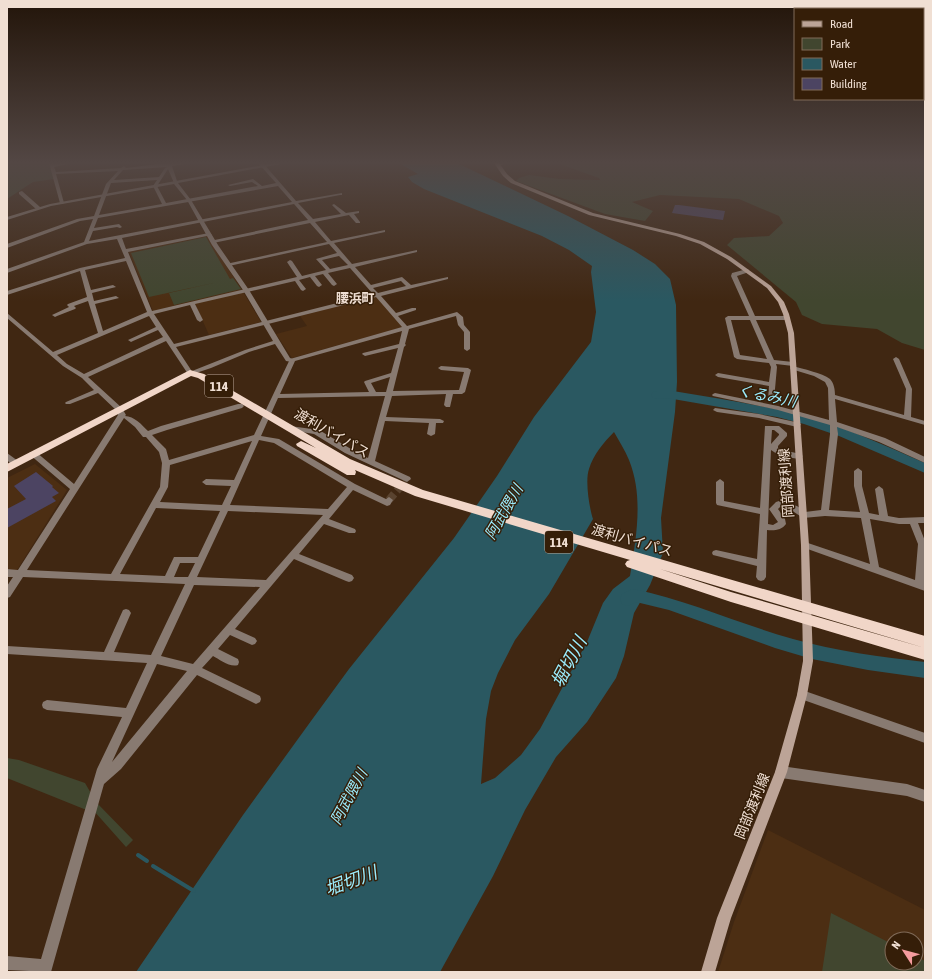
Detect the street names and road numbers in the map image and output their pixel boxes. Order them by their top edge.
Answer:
road number: 114 [205,375,233,397]
street label: 渡利バイパス [292,405,372,461]
street label: 岡部渡利線 [776,448,796,518]
street label: 渡利バイパス [590,521,674,559]
road number: 114 [545,531,573,553]
street label: 岡部渡利線 [731,771,773,841]

